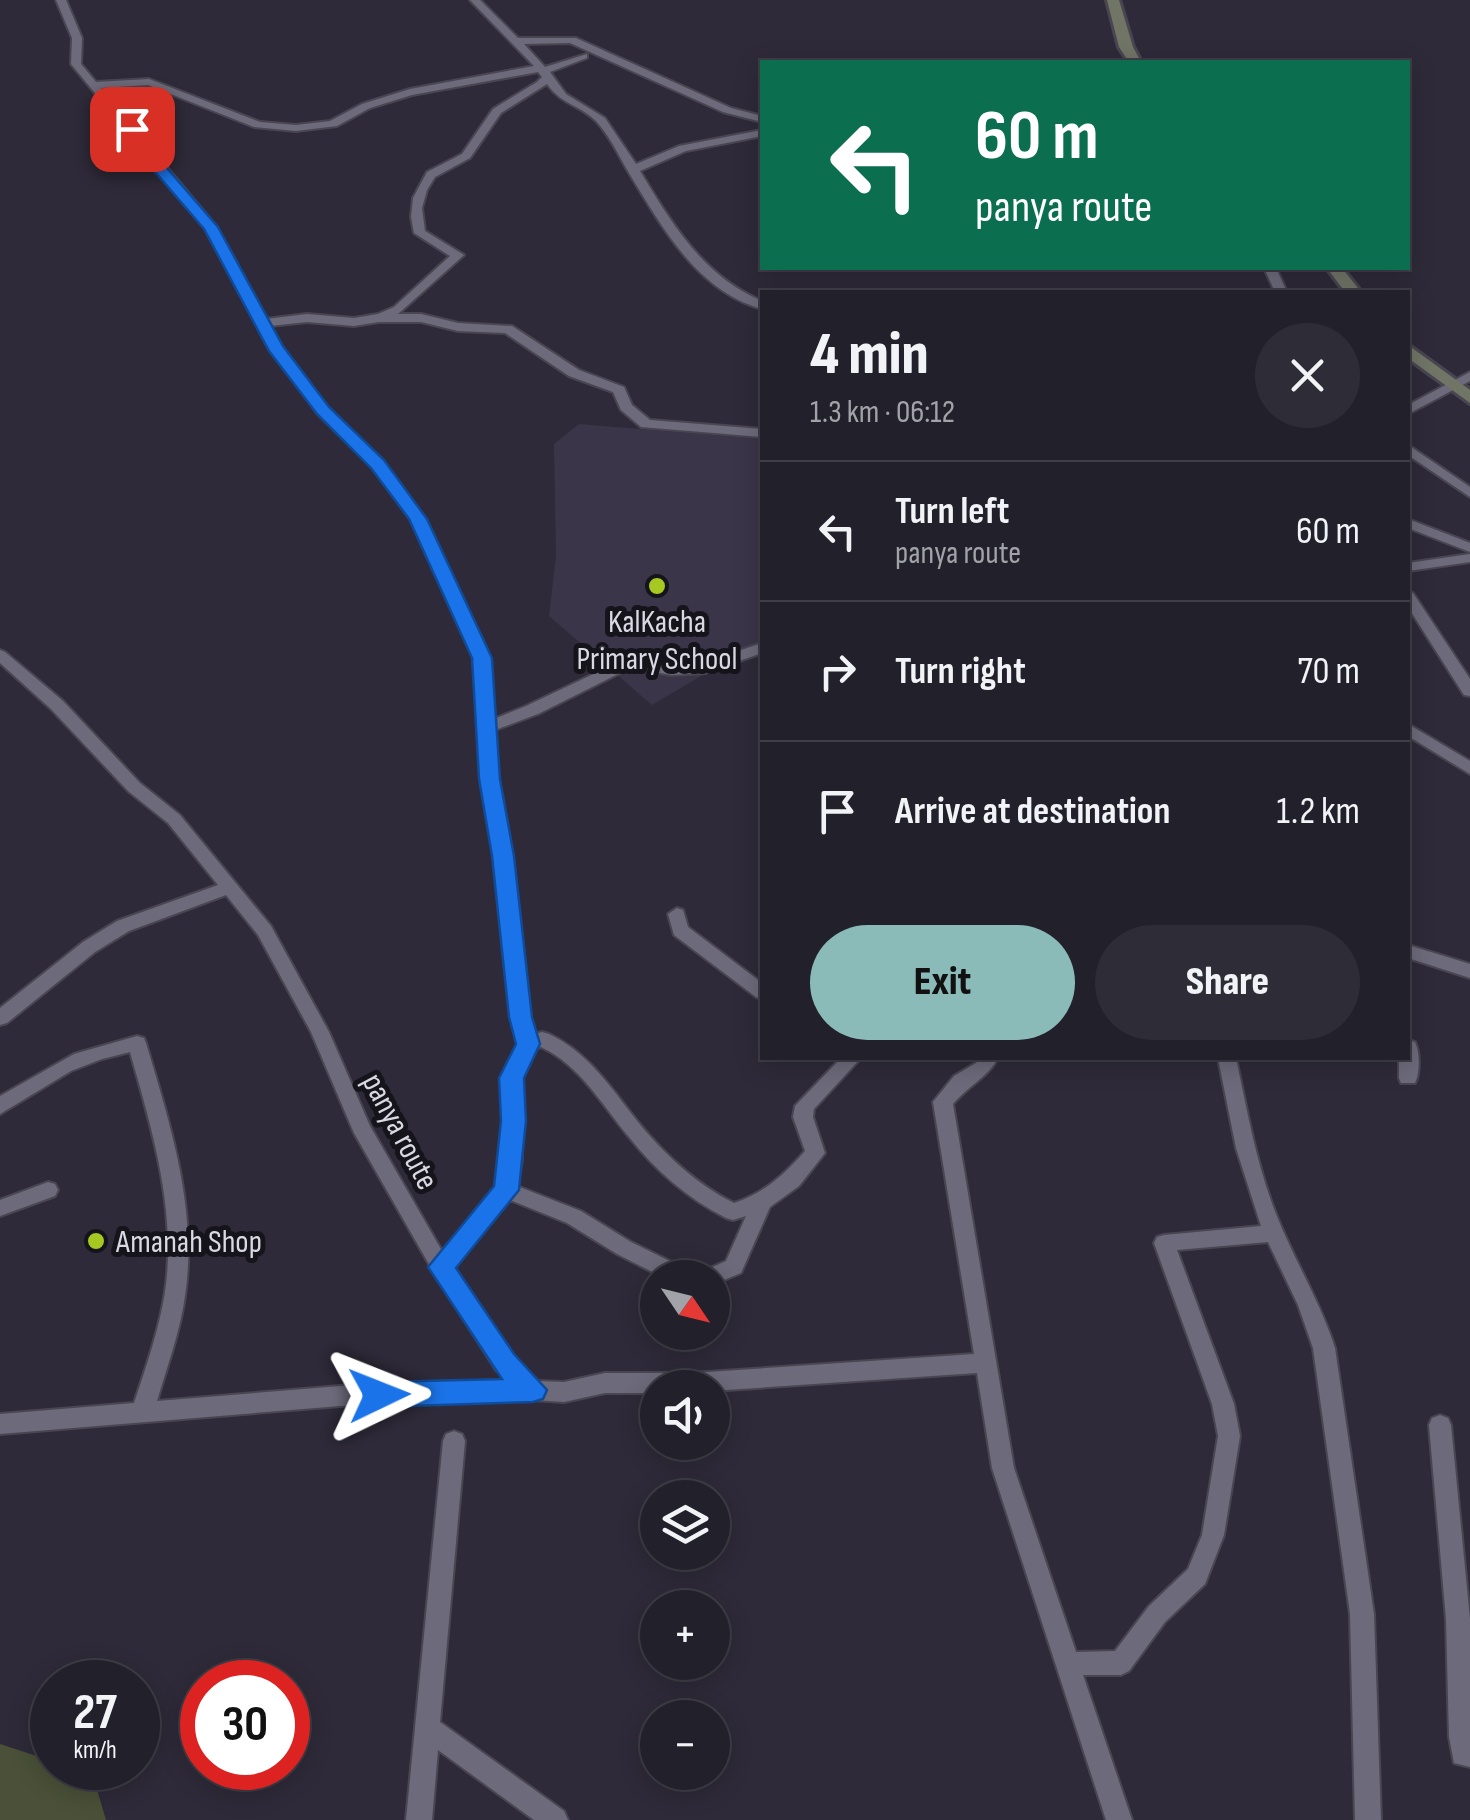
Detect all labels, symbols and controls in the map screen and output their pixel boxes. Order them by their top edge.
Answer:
pin [90,87,175,172]
text: 60 m [975,95,1099,179]
icon: left [810,100,940,230]
icon: arrive [105,102,160,157]
text: panya route [975,180,1152,235]
text: 4 min [810,319,929,391]
button: close [1255,323,1360,428]
text: 1.3 km · 06:12 [810,393,955,432]
text: Turn left [895,489,1009,534]
icon: left [810,504,865,559]
text: 60 m [1296,509,1360,554]
text: panya route [895,534,1021,573]
marker: KalKacha Primary School [646,575,668,597]
place label: KalKacha Primary School [576,603,738,679]
icon: right [810,644,865,699]
text: Turn right [895,649,1026,694]
text: 70 m [1298,649,1360,694]
icon: arrive [810,784,865,839]
text: Arrive at destination [895,789,1170,834]
text: 1.2 km [1277,789,1360,834]
button: Exit [810,925,1075,1040]
button: Share [1095,925,1360,1040]
street label: panya route [353,1067,446,1197]
place label: Amanah Shop [115,1223,262,1262]
marker: Amanah Shop [85,1230,107,1252]
north arrow [640,1260,730,1350]
map controls [640,1260,730,1790]
position arrow [327,1343,431,1447]
button: sound [640,1370,730,1460]
button: layers [640,1480,730,1570]
button: + [640,1590,730,1680]
speed limit sign: 30 [180,1660,310,1790]
text: 27 [73,1683,117,1743]
button: − [640,1700,730,1790]
text: km/h [73,1735,117,1766]

